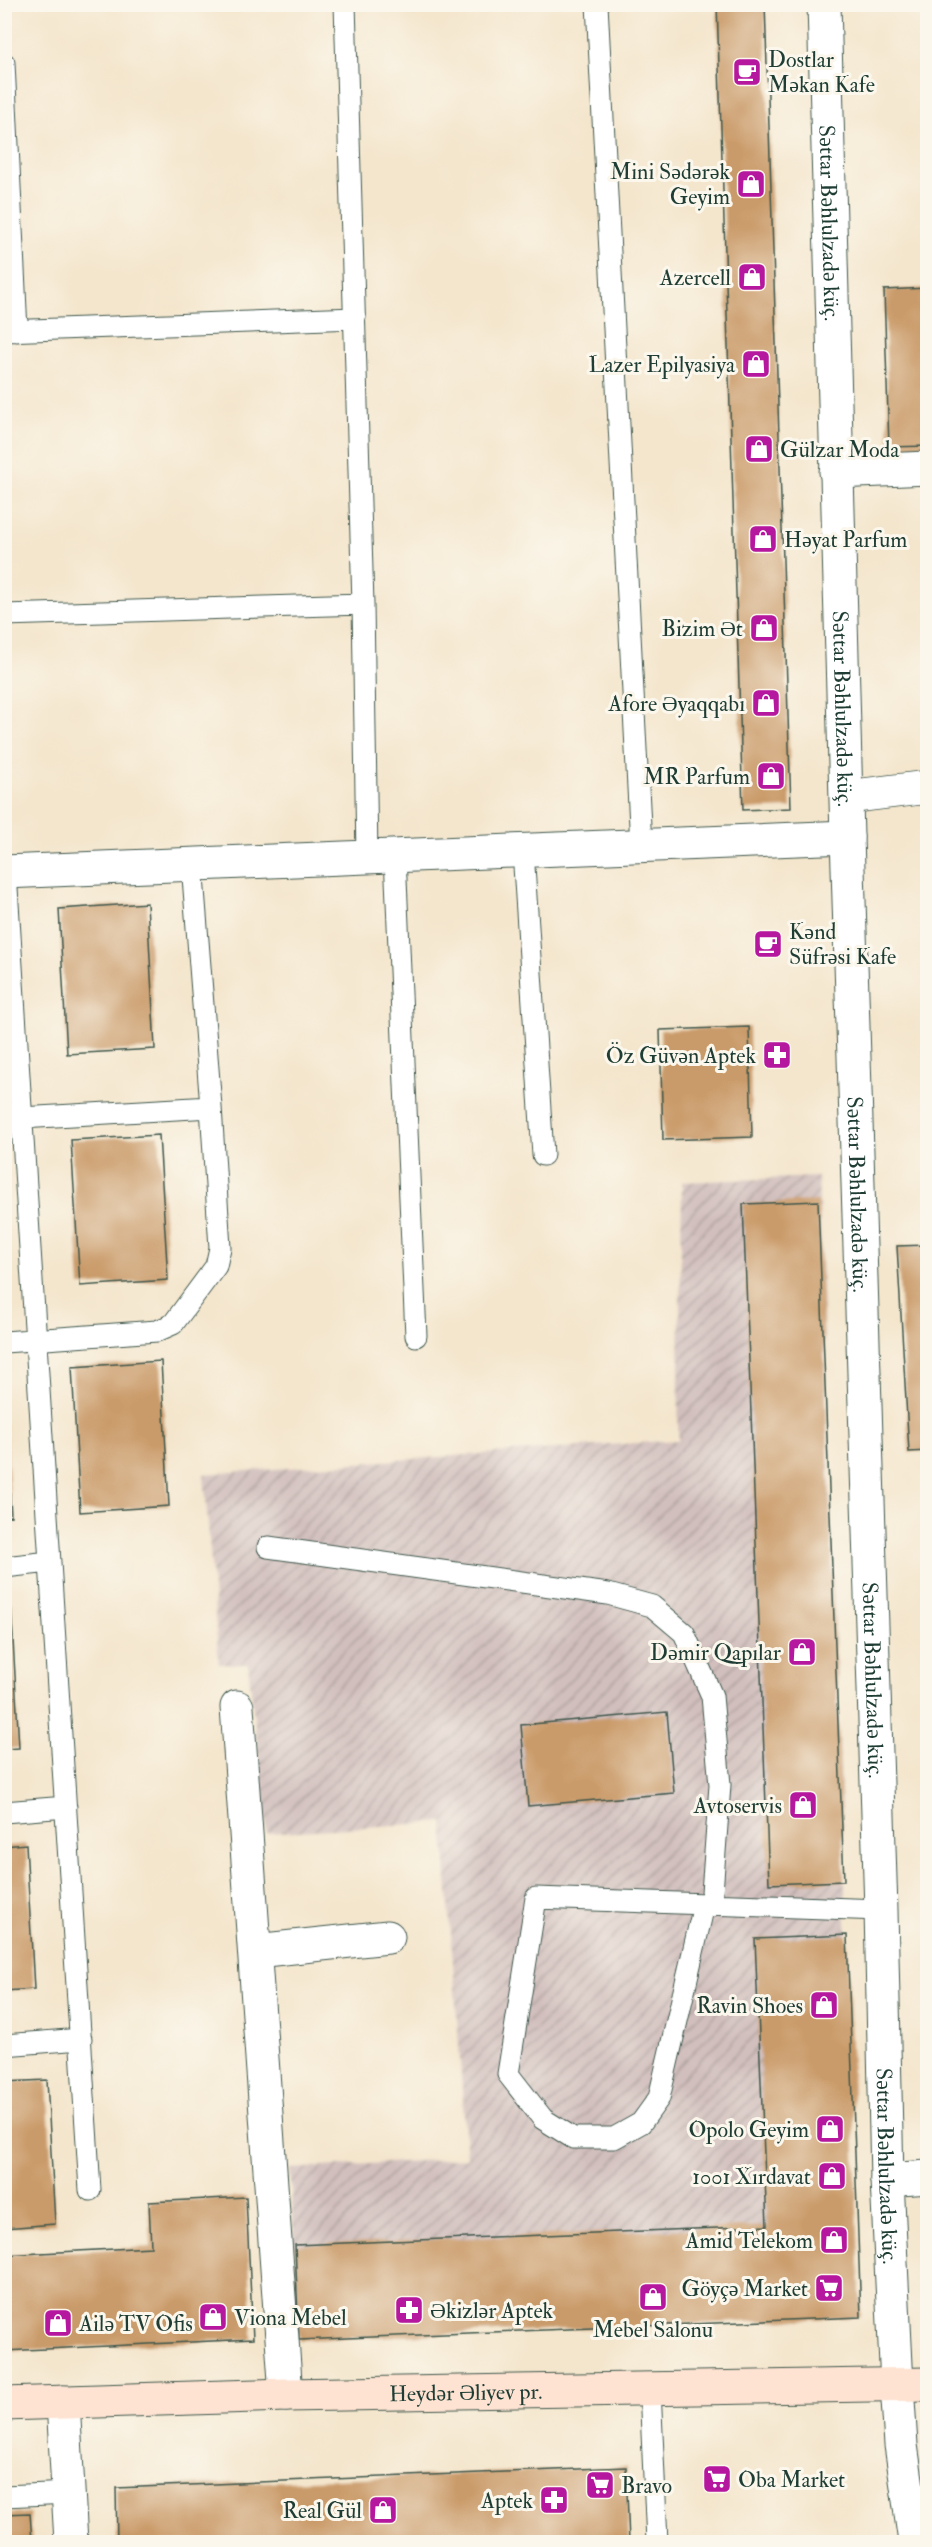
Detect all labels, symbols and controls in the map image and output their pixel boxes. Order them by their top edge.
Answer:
place label: Dostlar Məkan Kafe [768,46,875,99]
cafe icon: Dostlar Məkan Kafe [731,56,763,88]
street label: Səttar Bəhlulzadə küç. [812,124,846,321]
place label: Mini Sədərək Geyim [610,158,730,211]
shop icon: Mini Sədərək Geyim [735,168,767,200]
shop icon: Azercell [736,261,768,293]
place label: Azercell [659,264,731,292]
shop icon: Lazer Epilyasiya [740,348,772,380]
place label: Lazer Epilyasiya [588,351,736,380]
shop icon: Gülzar Moda [743,433,775,465]
place label: Gülzar Moda [780,436,900,464]
shop icon: Həyat Parfum [747,523,779,555]
place label: Həyat Parfum [784,526,907,554]
street label: Səttar Bəhlulzadə küç. [826,610,859,807]
shop icon: Bizim Ət [748,612,780,644]
place label: Bizim Ət [662,615,743,643]
shop icon: Afore Əyaqqabı [750,687,782,719]
place label: Afore Əyaqqabı [607,690,745,718]
shop icon: MR Parfum [755,760,787,792]
place label: MR Parfum [643,763,750,791]
place label: Kənd Süfrəsi Kafe [789,918,896,971]
cafe icon: Kənd Süfrəsi Kafe [752,928,784,960]
pharmacy icon: Öz Güvən Aptek [761,1039,793,1071]
place label: Öz Güvən Aptek [606,1042,756,1071]
street label: Səttar Bəhlulzadə küç. [840,1096,874,1293]
street label: Səttar Bəhlulzadə küç. [856,1582,890,1779]
shop icon: Dəmir Qapılar [786,1636,818,1668]
place label: Dəmir Qapılar [650,1639,782,1668]
shop icon: Avtoservis [787,1789,819,1821]
place label: Avtoservis [692,1792,782,1820]
shop icon: Ravin Shoes [808,1989,840,2021]
place label: Ravin Shoes [696,1992,803,2020]
street label: Səttar Bəhlulzadə küç. [870,2068,904,2265]
shop icon: Opolo Geyim [814,2113,846,2145]
place label: Opolo Geyim [688,2116,809,2145]
shop icon: 1001 Xırdavat [816,2160,848,2192]
place label: 1001 Xırdavat [692,2163,811,2191]
shop icon: Amid Telekom [818,2224,850,2256]
place label: Amid Telekom [684,2227,813,2255]
supermarket icon: Göyçə Market [813,2272,845,2304]
place label: Göyçə Market [681,2275,808,2303]
shop icon: Mebel Salonu [637,2281,669,2313]
pharmacy icon: Əkizlər Aptek [393,2294,425,2326]
place label: Əkizlər Aptek [430,2297,554,2326]
shop icon: Viona Mebel [197,2301,229,2333]
place label: Viona Mebel [234,2304,347,2332]
shop icon: Ailə TV Ofis [42,2307,74,2339]
place label: Ailə TV Ofis [78,2310,193,2338]
place label: Mebel Salonu [593,2316,713,2344]
street label: Heydər Əliyev pr. [389,2378,543,2408]
supermarket icon: Oba Market [701,2463,733,2495]
place label: Oba Market [738,2466,845,2494]
supermarket icon: Bravo [584,2469,616,2501]
place label: Bravo [621,2472,672,2500]
pharmacy icon: Aptek [538,2484,570,2516]
place label: Aptek [480,2487,533,2516]
shop icon: Real Gül [367,2494,399,2526]
place label: Real Gül [282,2497,362,2525]

